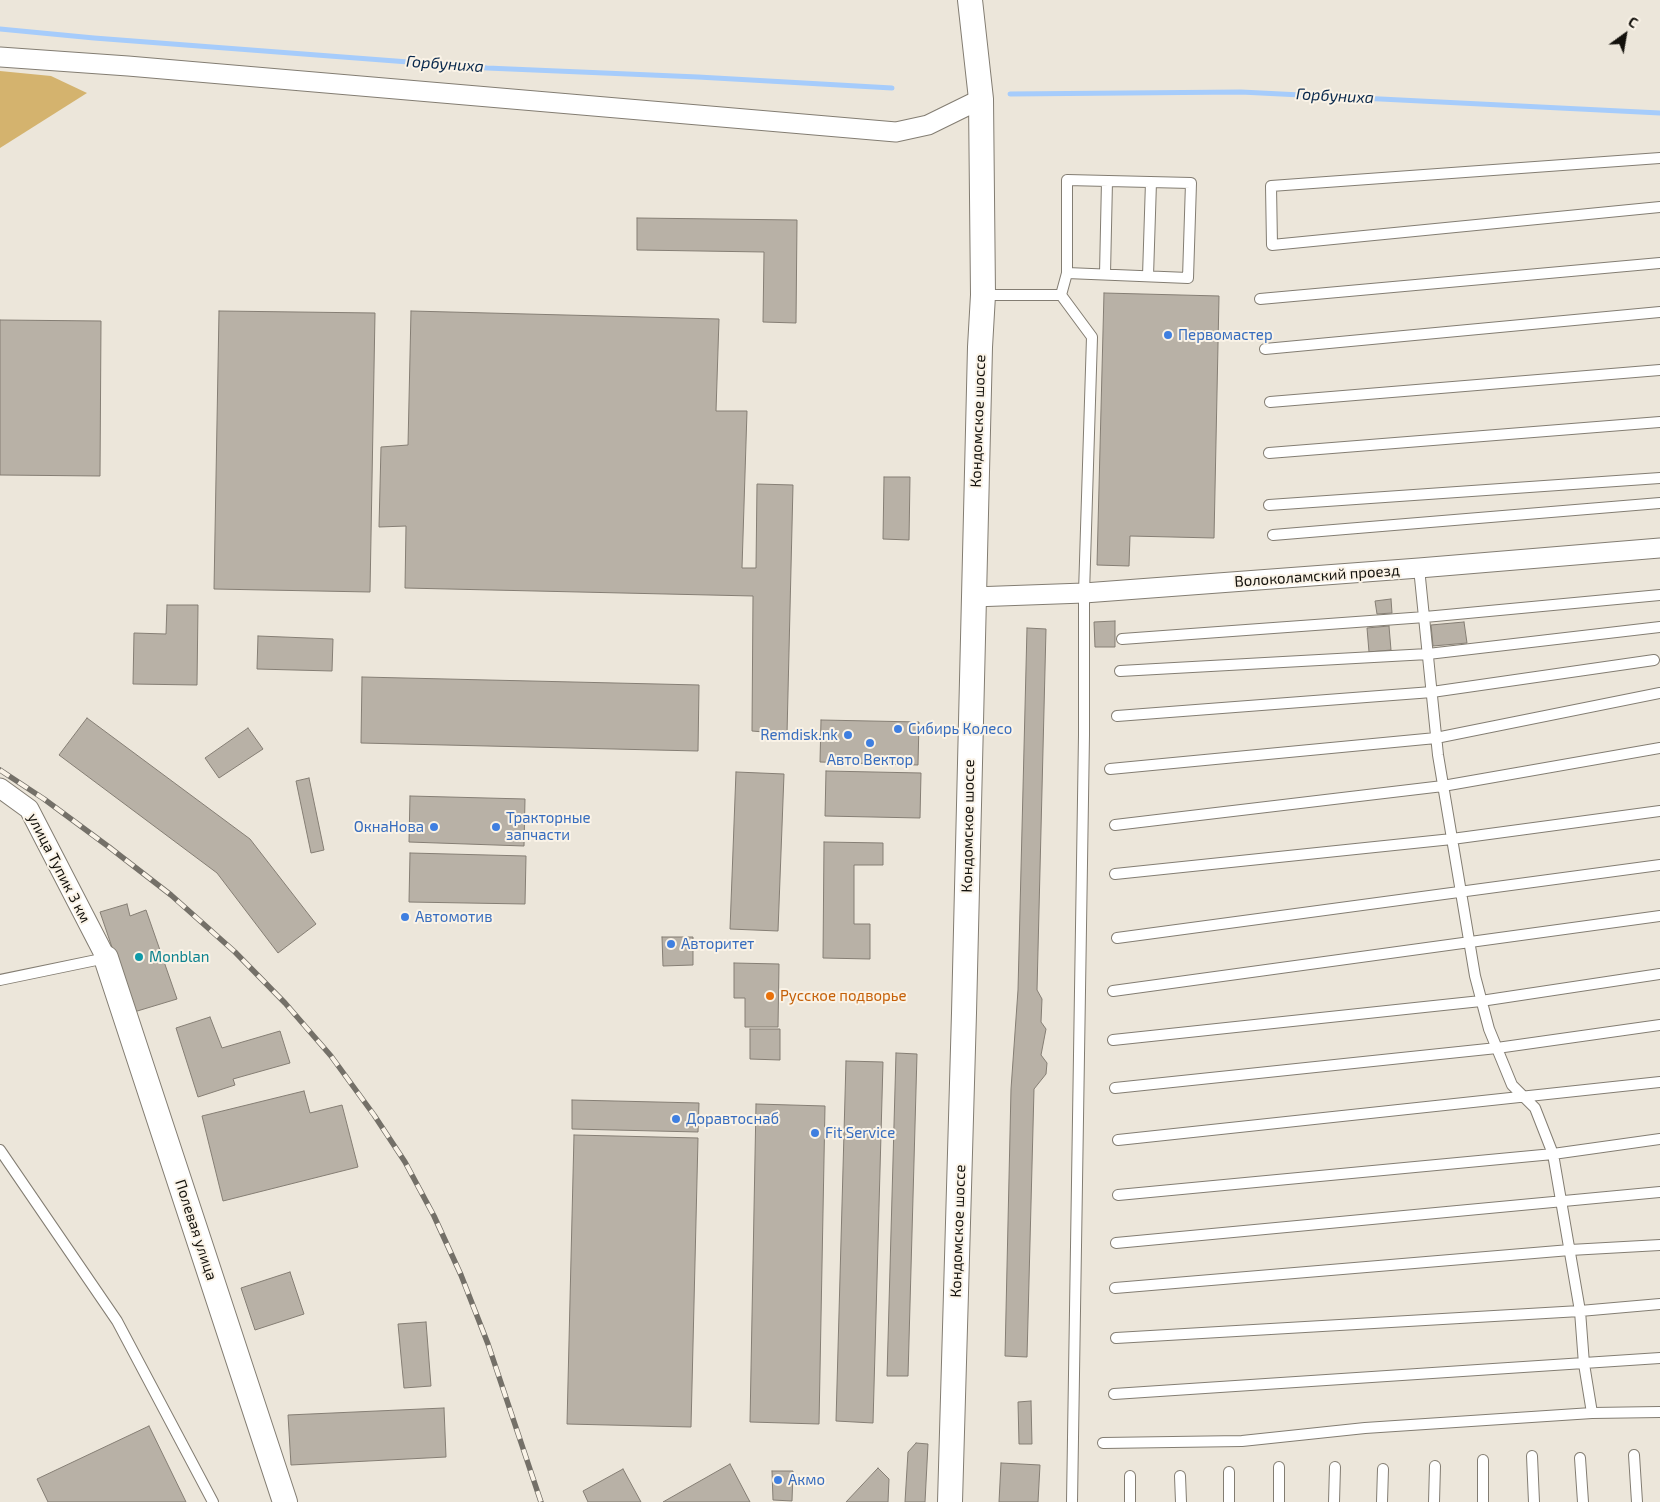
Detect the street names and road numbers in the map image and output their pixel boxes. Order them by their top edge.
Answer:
street label: Кондомское шоссе [967,354,989,488]
street label: Волоколамский проезд [1234,561,1400,591]
street label: Кондомское шоссе [958,759,978,893]
street label: улица Тупик 3 км [24,810,94,926]
street label: Кондомское шоссе [947,1164,969,1298]
street label: Полевая улица [171,1177,221,1283]

